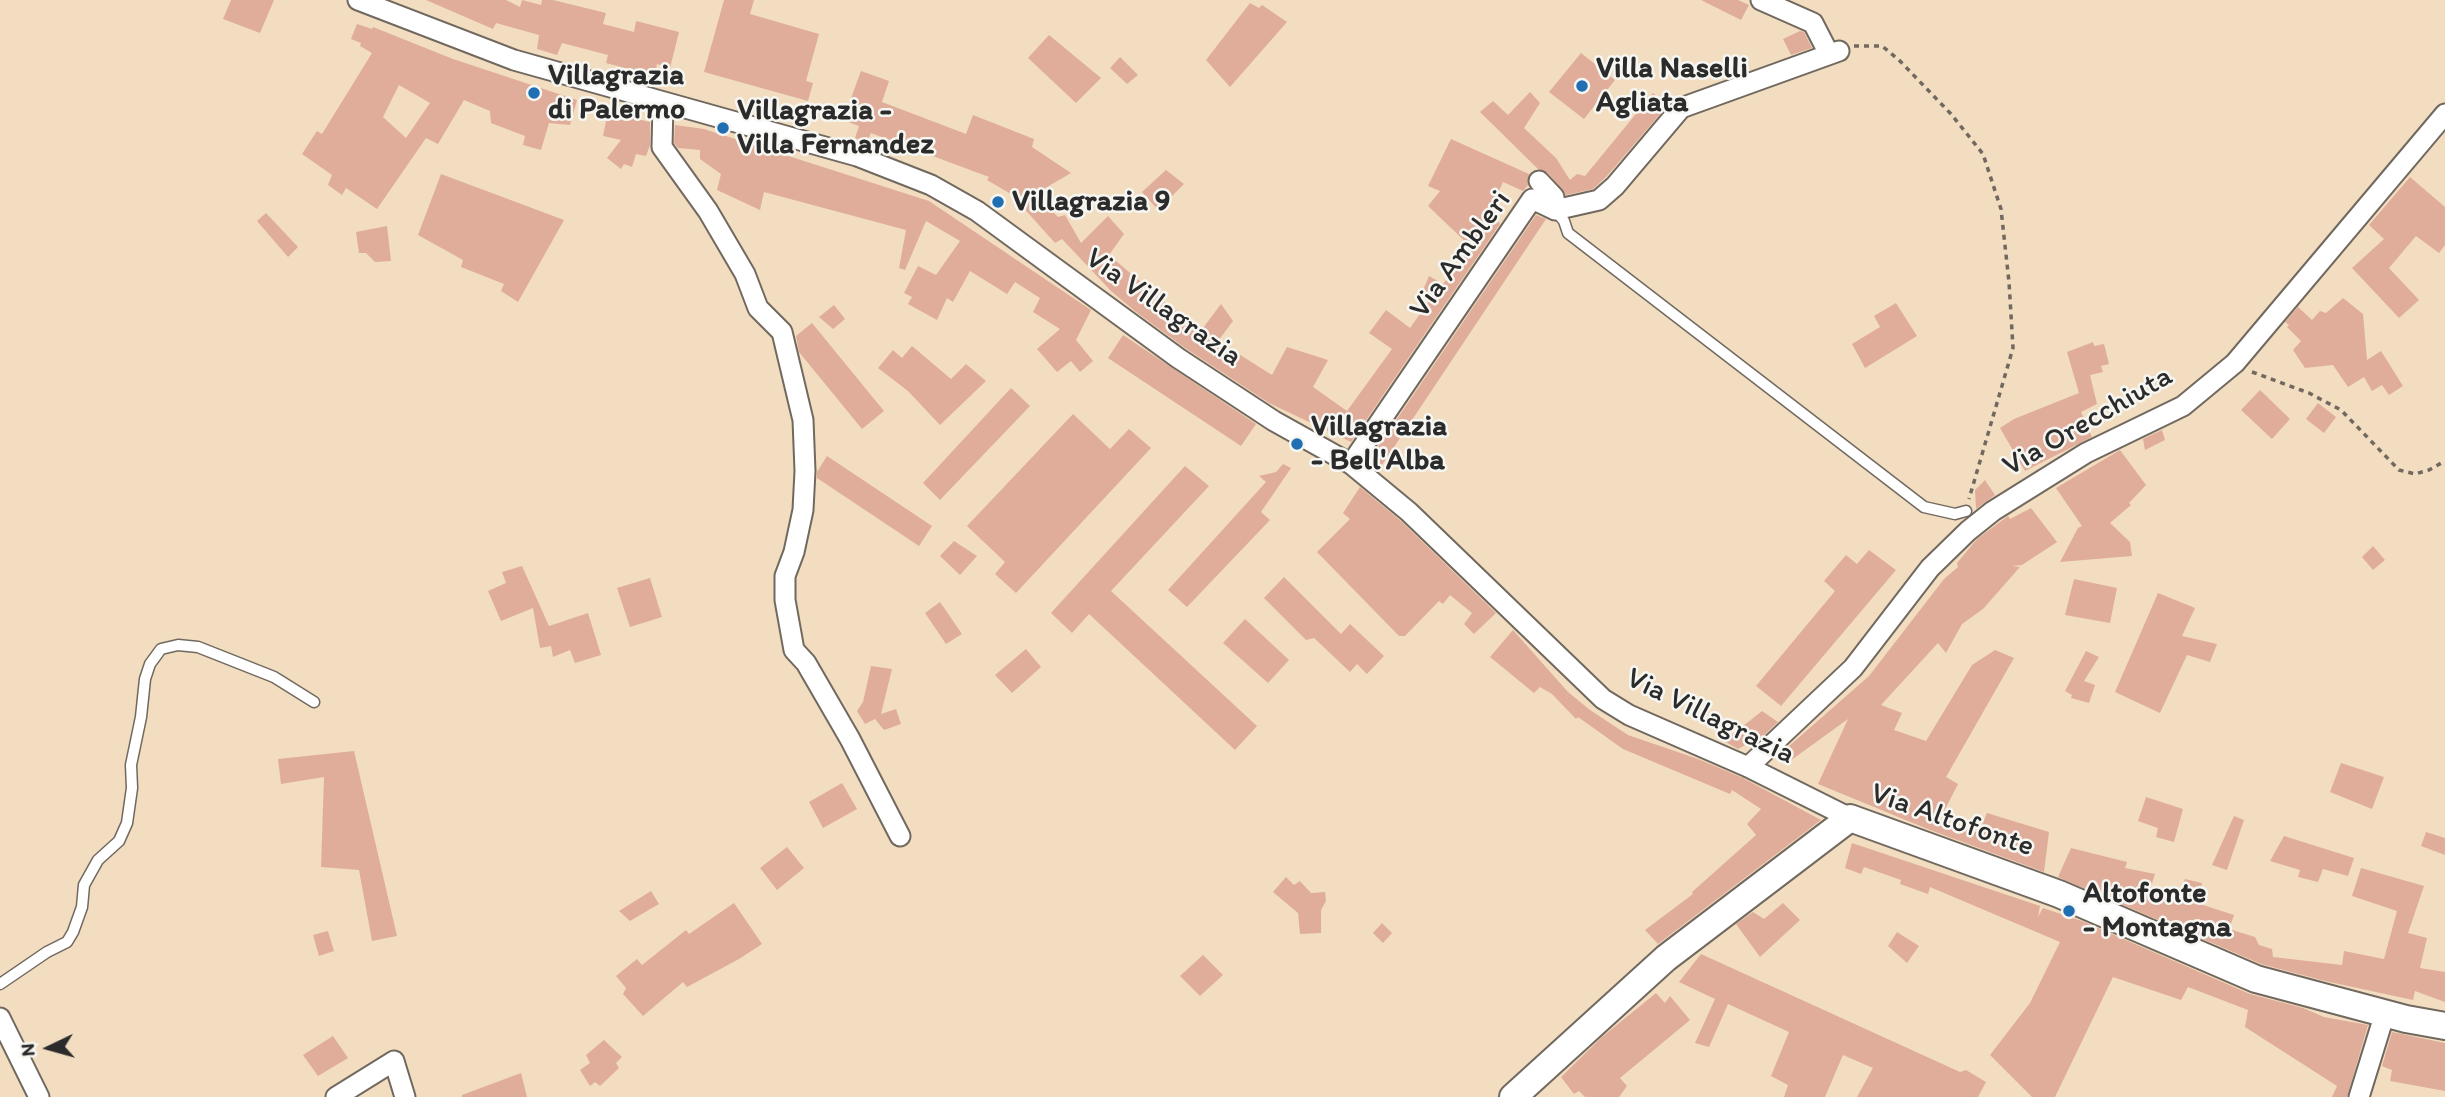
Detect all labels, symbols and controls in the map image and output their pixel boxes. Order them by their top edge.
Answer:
place label: Villa Naselli Agliata [1596,51,1748,122]
place label: Villagrazia di Palermo [548,58,685,128]
marker: Villa Naselli Agliata [1574,78,1590,94]
marker: Villagrazia di Palermo [526,85,542,101]
place label: Villagrazia - Villa Fernandez [737,93,934,164]
marker: Villagrazia - Villa Fernandez [715,120,731,136]
place label: Villagrazia 9 [1012,184,1170,220]
street label: Via Ambleri [1403,184,1519,326]
marker: Villagrazia 9 [990,194,1006,210]
street label: Via Villagrazia [1078,241,1248,375]
street label: Via Orecchiuta [1997,359,2179,485]
place label: Villagrazia - Bell'Alba [1311,409,1447,480]
marker: Villagrazia - Bell'Alba [1289,436,1305,452]
street label: Via Villagrazia [1620,661,1800,773]
street label: Via Altofonte [1866,776,2038,866]
place label: Altofonte - Montagna [2083,876,2232,946]
marker: Altofonte - Montagna [2061,903,2077,919]
north arrow [14,1013,84,1083]
text: N [16,1042,40,1057]

